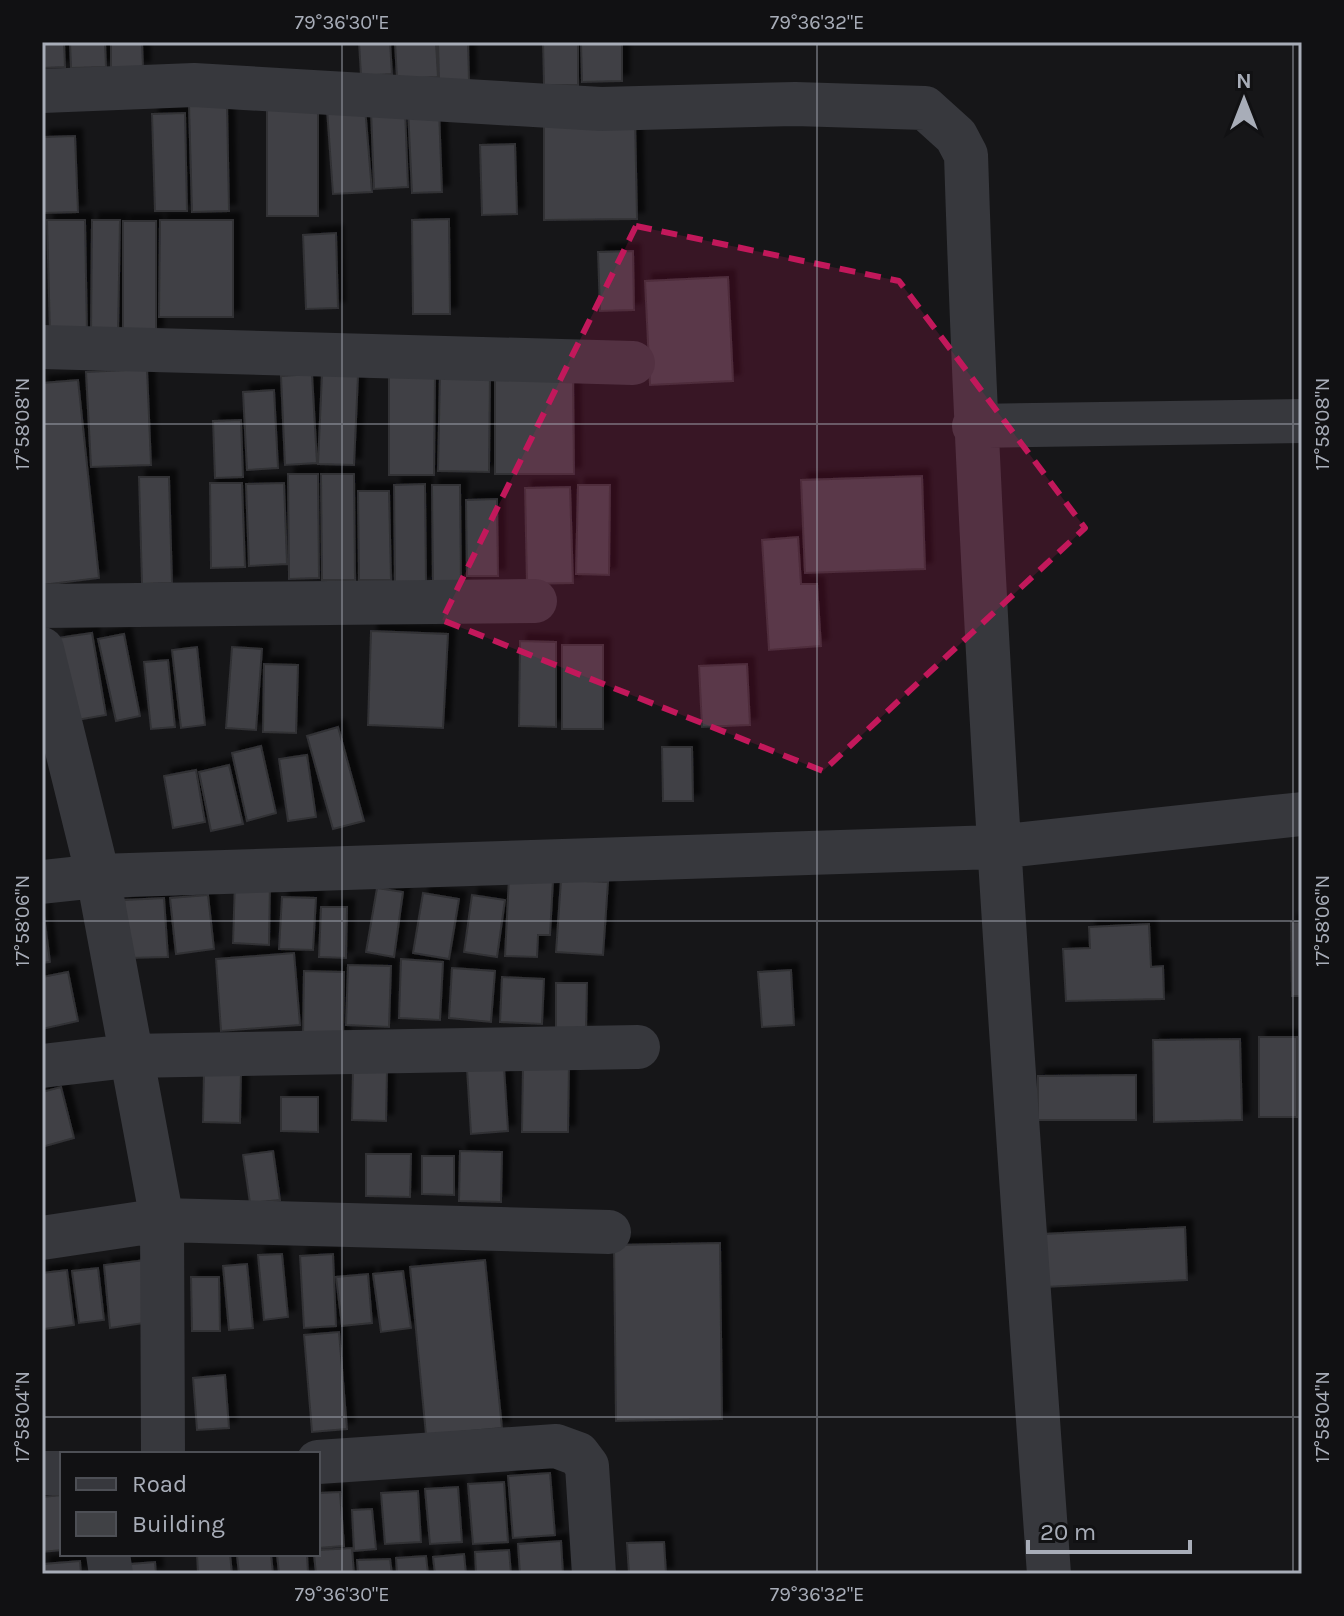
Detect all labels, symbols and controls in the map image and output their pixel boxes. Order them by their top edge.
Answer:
text: 79°36'30"E [295,11,389,34]
text: 79°36'32"E [770,11,864,34]
north arrow [1204,60,1284,140]
text: N [1236,68,1252,94]
text: 17°58'08"N [11,377,34,471]
text: 17°58'08"N [1311,377,1334,471]
text: 17°58'06"N [11,875,34,967]
text: 17°58'06"N [1311,875,1334,967]
text: 17°58'04"N [11,1371,34,1463]
text: 17°58'04"N [1311,1371,1334,1463]
legend [60,1452,320,1556]
text: Road [132,1470,187,1498]
scale bar [1028,1504,1190,1554]
text: Building [132,1510,225,1538]
text: 20 m [1040,1518,1096,1546]
text: 79°36'30"E [295,1583,389,1606]
text: 79°36'32"E [770,1583,864,1606]

